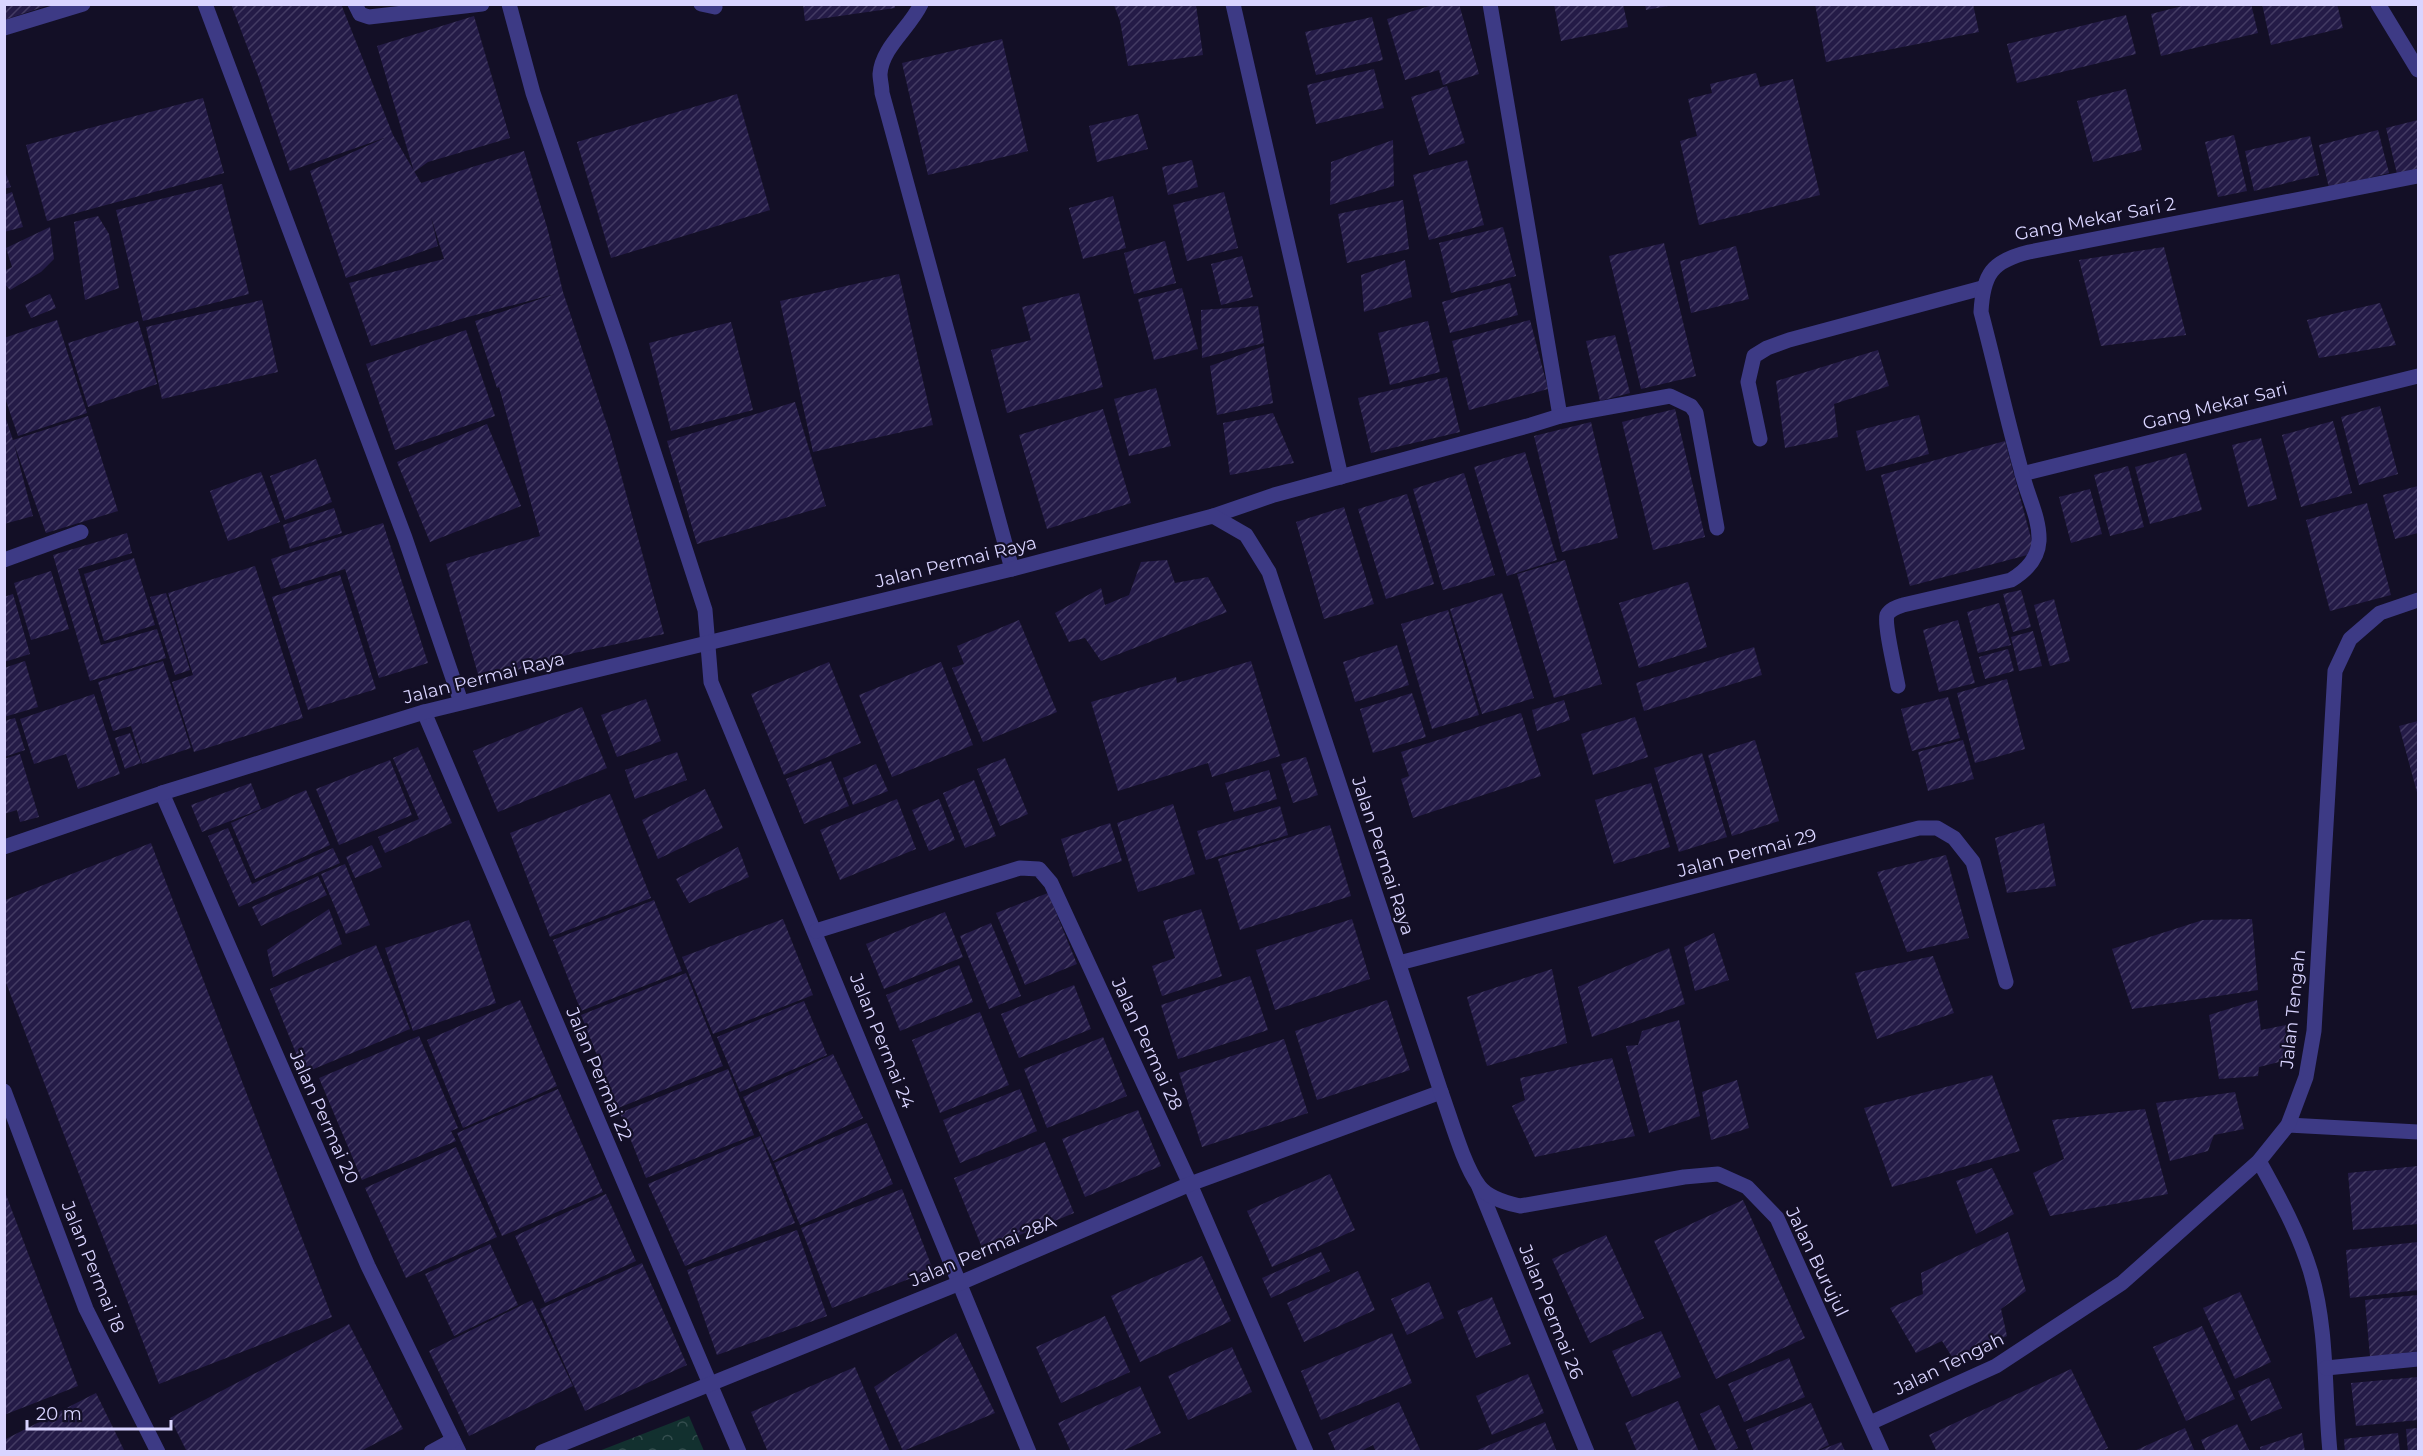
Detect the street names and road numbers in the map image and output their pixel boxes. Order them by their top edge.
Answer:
street label: Gang Mekar Sari 2 [2013,193,2177,245]
street label: Gang Mekar Sari [2140,377,2290,435]
street label: Jalan Permai Raya [872,531,1039,593]
street label: Jalan Permai Raya [400,647,567,709]
street label: Jalan Permai Raya [1347,773,1419,938]
street label: Jalan Permai 29 [1674,824,1819,882]
street label: Jalan Tengah [2276,948,2310,1071]
street label: Jalan Permai 24 [845,969,919,1112]
street label: Jalan Permai 28 [1106,973,1187,1114]
street label: Jalan Permai 22 [561,1003,637,1144]
street label: Jalan Permai 20 [284,1046,363,1187]
street label: Jalan Permai 18 [56,1197,129,1336]
street label: Jalan Burujul [1781,1203,1853,1320]
street label: Jalan Permai 28A [906,1210,1059,1292]
street label: Jalan Permai 26 [1514,1241,1588,1382]
street label: Jalan Tengah [1890,1328,2008,1401]

